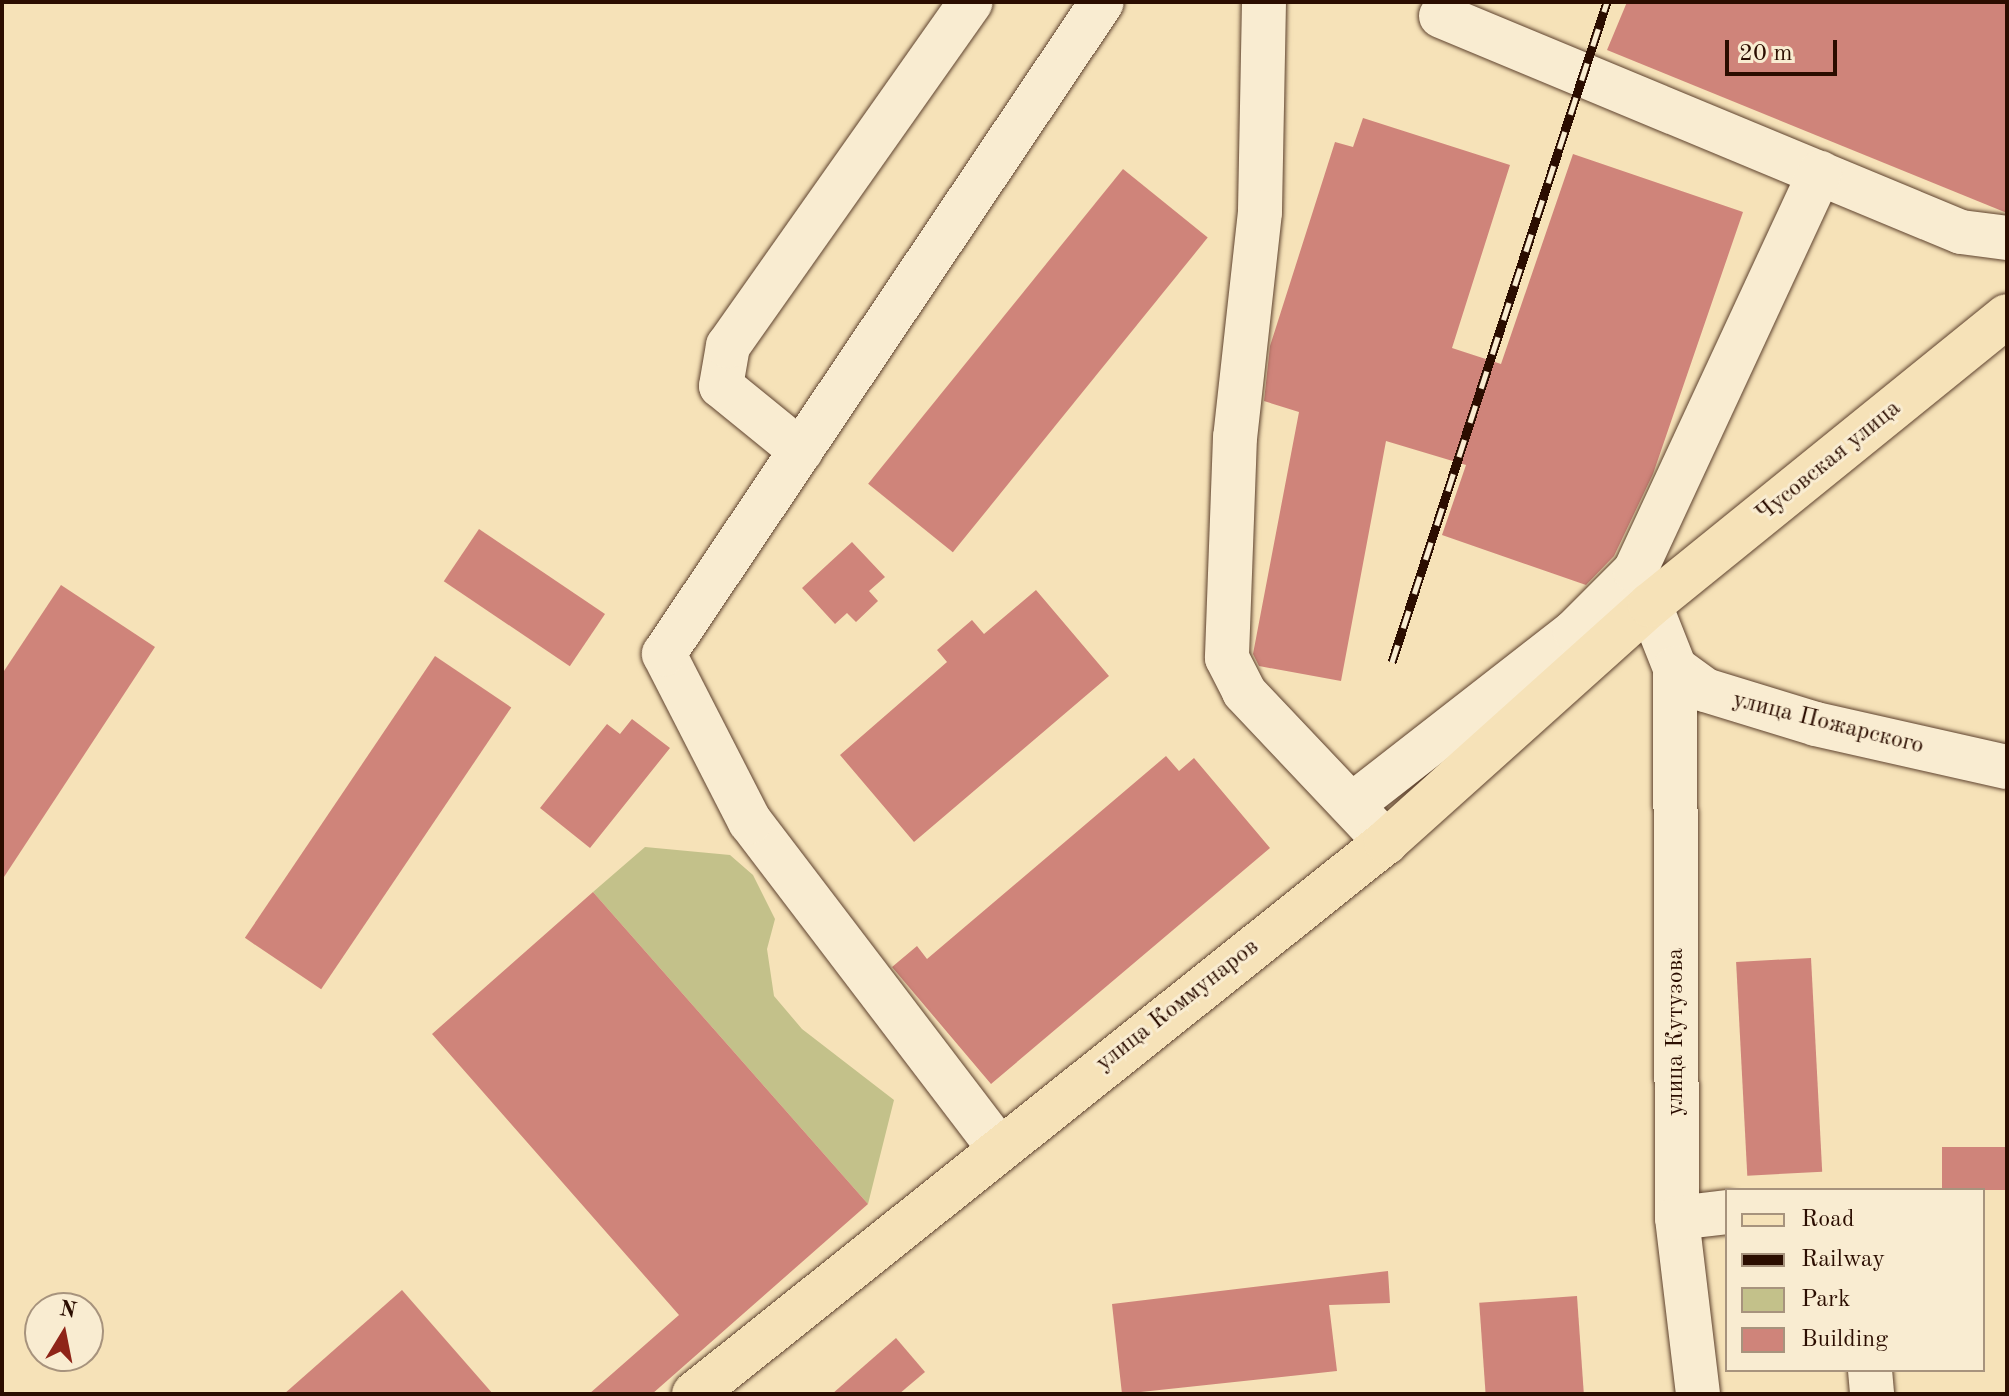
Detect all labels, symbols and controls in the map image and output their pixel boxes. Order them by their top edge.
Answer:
scale bar [1729,24,1841,74]
text: 20 m [1739,42,1793,66]
street label: Чусовская улица [1751,395,1907,529]
street label: улица Пожарского [1729,686,1927,762]
street label: улица Коммунаров [1091,933,1265,1079]
street label: улица Кутузова [1663,948,1691,1116]
legend [1725,1188,1985,1372]
text: Road [1801,1208,1854,1232]
text: Railway [1801,1248,1885,1272]
text: Park [1801,1288,1850,1312]
north arrow [24,1292,104,1372]
text: N [58,1298,78,1323]
text: Building [1801,1328,1888,1352]

